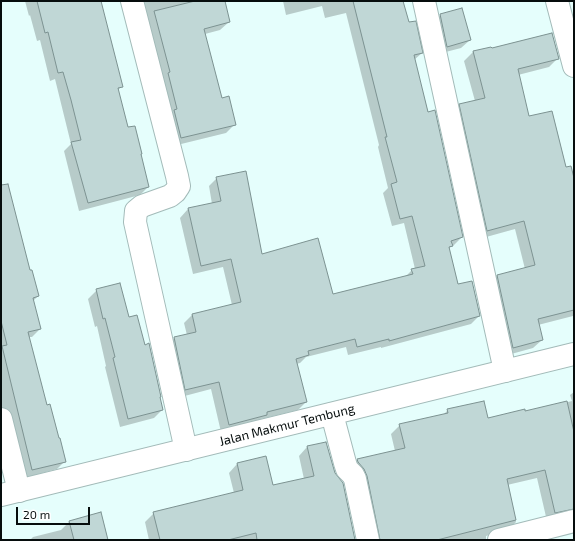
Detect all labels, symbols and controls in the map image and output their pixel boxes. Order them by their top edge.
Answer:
street label: Jalan Makmur Tembung [218,401,356,449]
scale bar [18,499,92,525]
text: 20 m [23,507,50,521]

